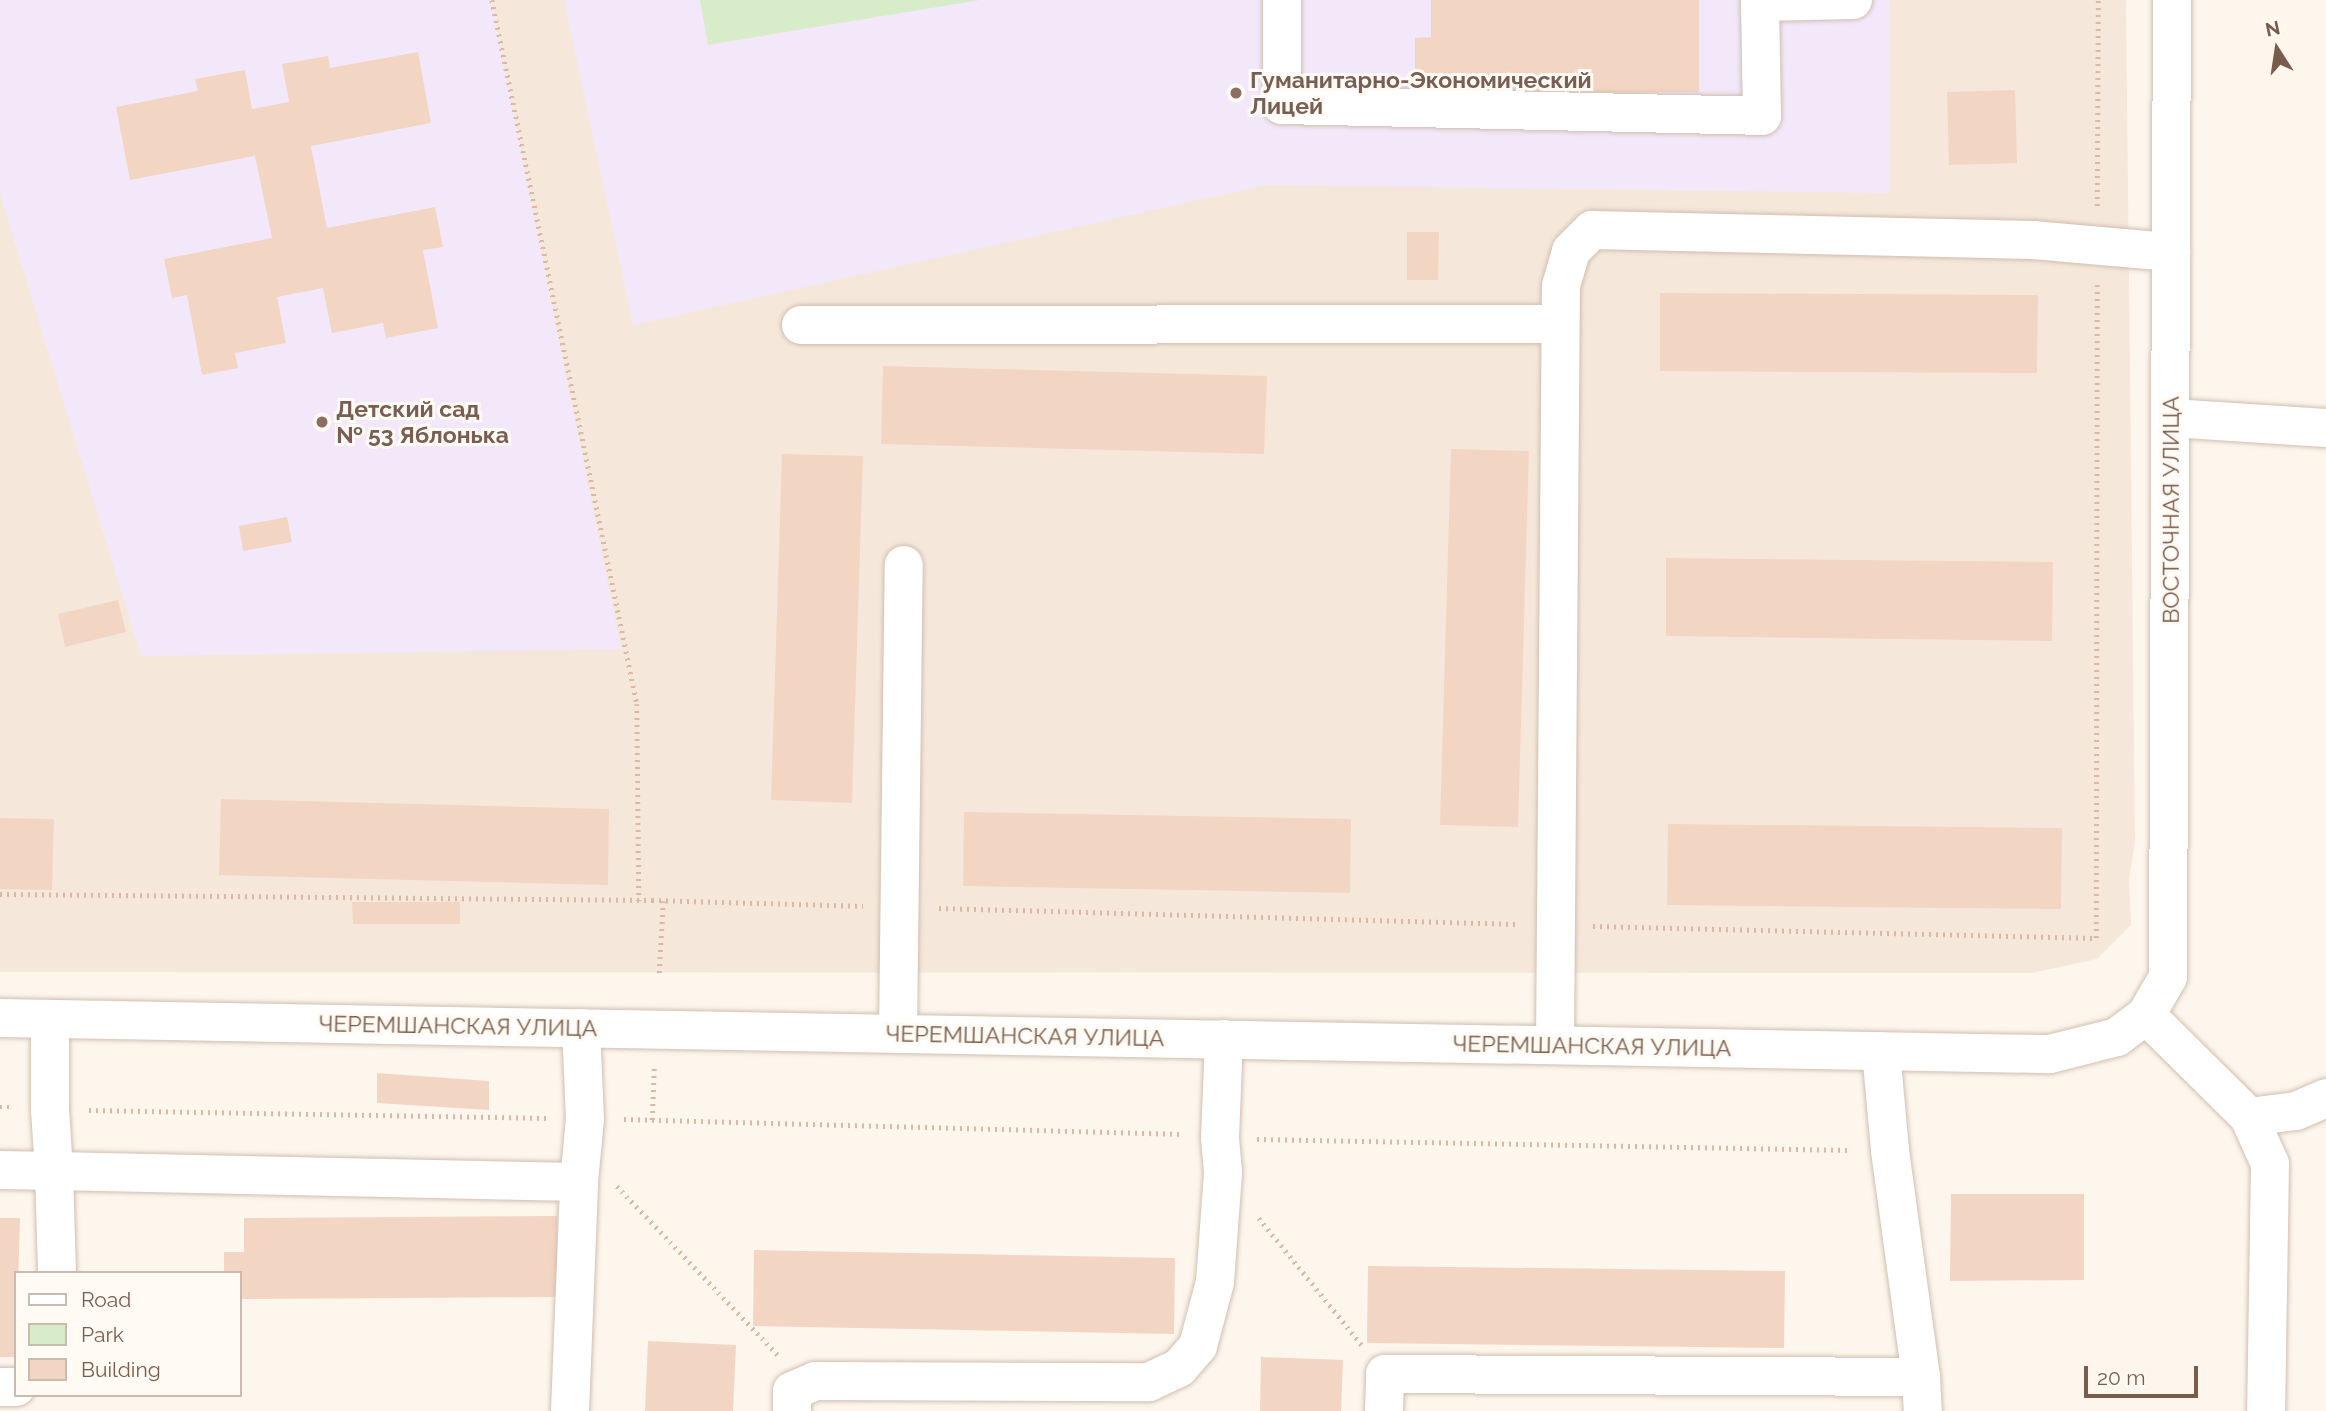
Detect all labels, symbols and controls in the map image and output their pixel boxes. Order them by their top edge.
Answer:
north arrow [2242,14,2312,84]
text: N [2263,16,2282,41]
place label: Гуманитарно-Экономический Лицей [1250,66,1592,120]
marker: Гуманитарно-Экономический Лицей [1228,85,1244,101]
place label: Детский сад № 53 Яблонька [336,395,509,449]
street label: ВОСТОЧНАЯ УЛИЦА [2157,396,2185,624]
marker: Детский сад № 53 Яблонька [314,414,330,430]
street label: ЧЕРЕМШАНСКАЯ УЛИЦА [318,1010,598,1042]
street label: ЧЕРЕМШАНСКАЯ УЛИЦА [885,1020,1165,1052]
street label: ЧЕРЕМШАНСКАЯ УЛИЦА [1452,1030,1732,1062]
legend [14,1271,242,1397]
text: Road [81,1287,131,1312]
text: Park [81,1322,124,1347]
scale bar [2088,1352,2202,1396]
text: Building [81,1357,161,1382]
text: 20 m [2097,1365,2145,1390]

